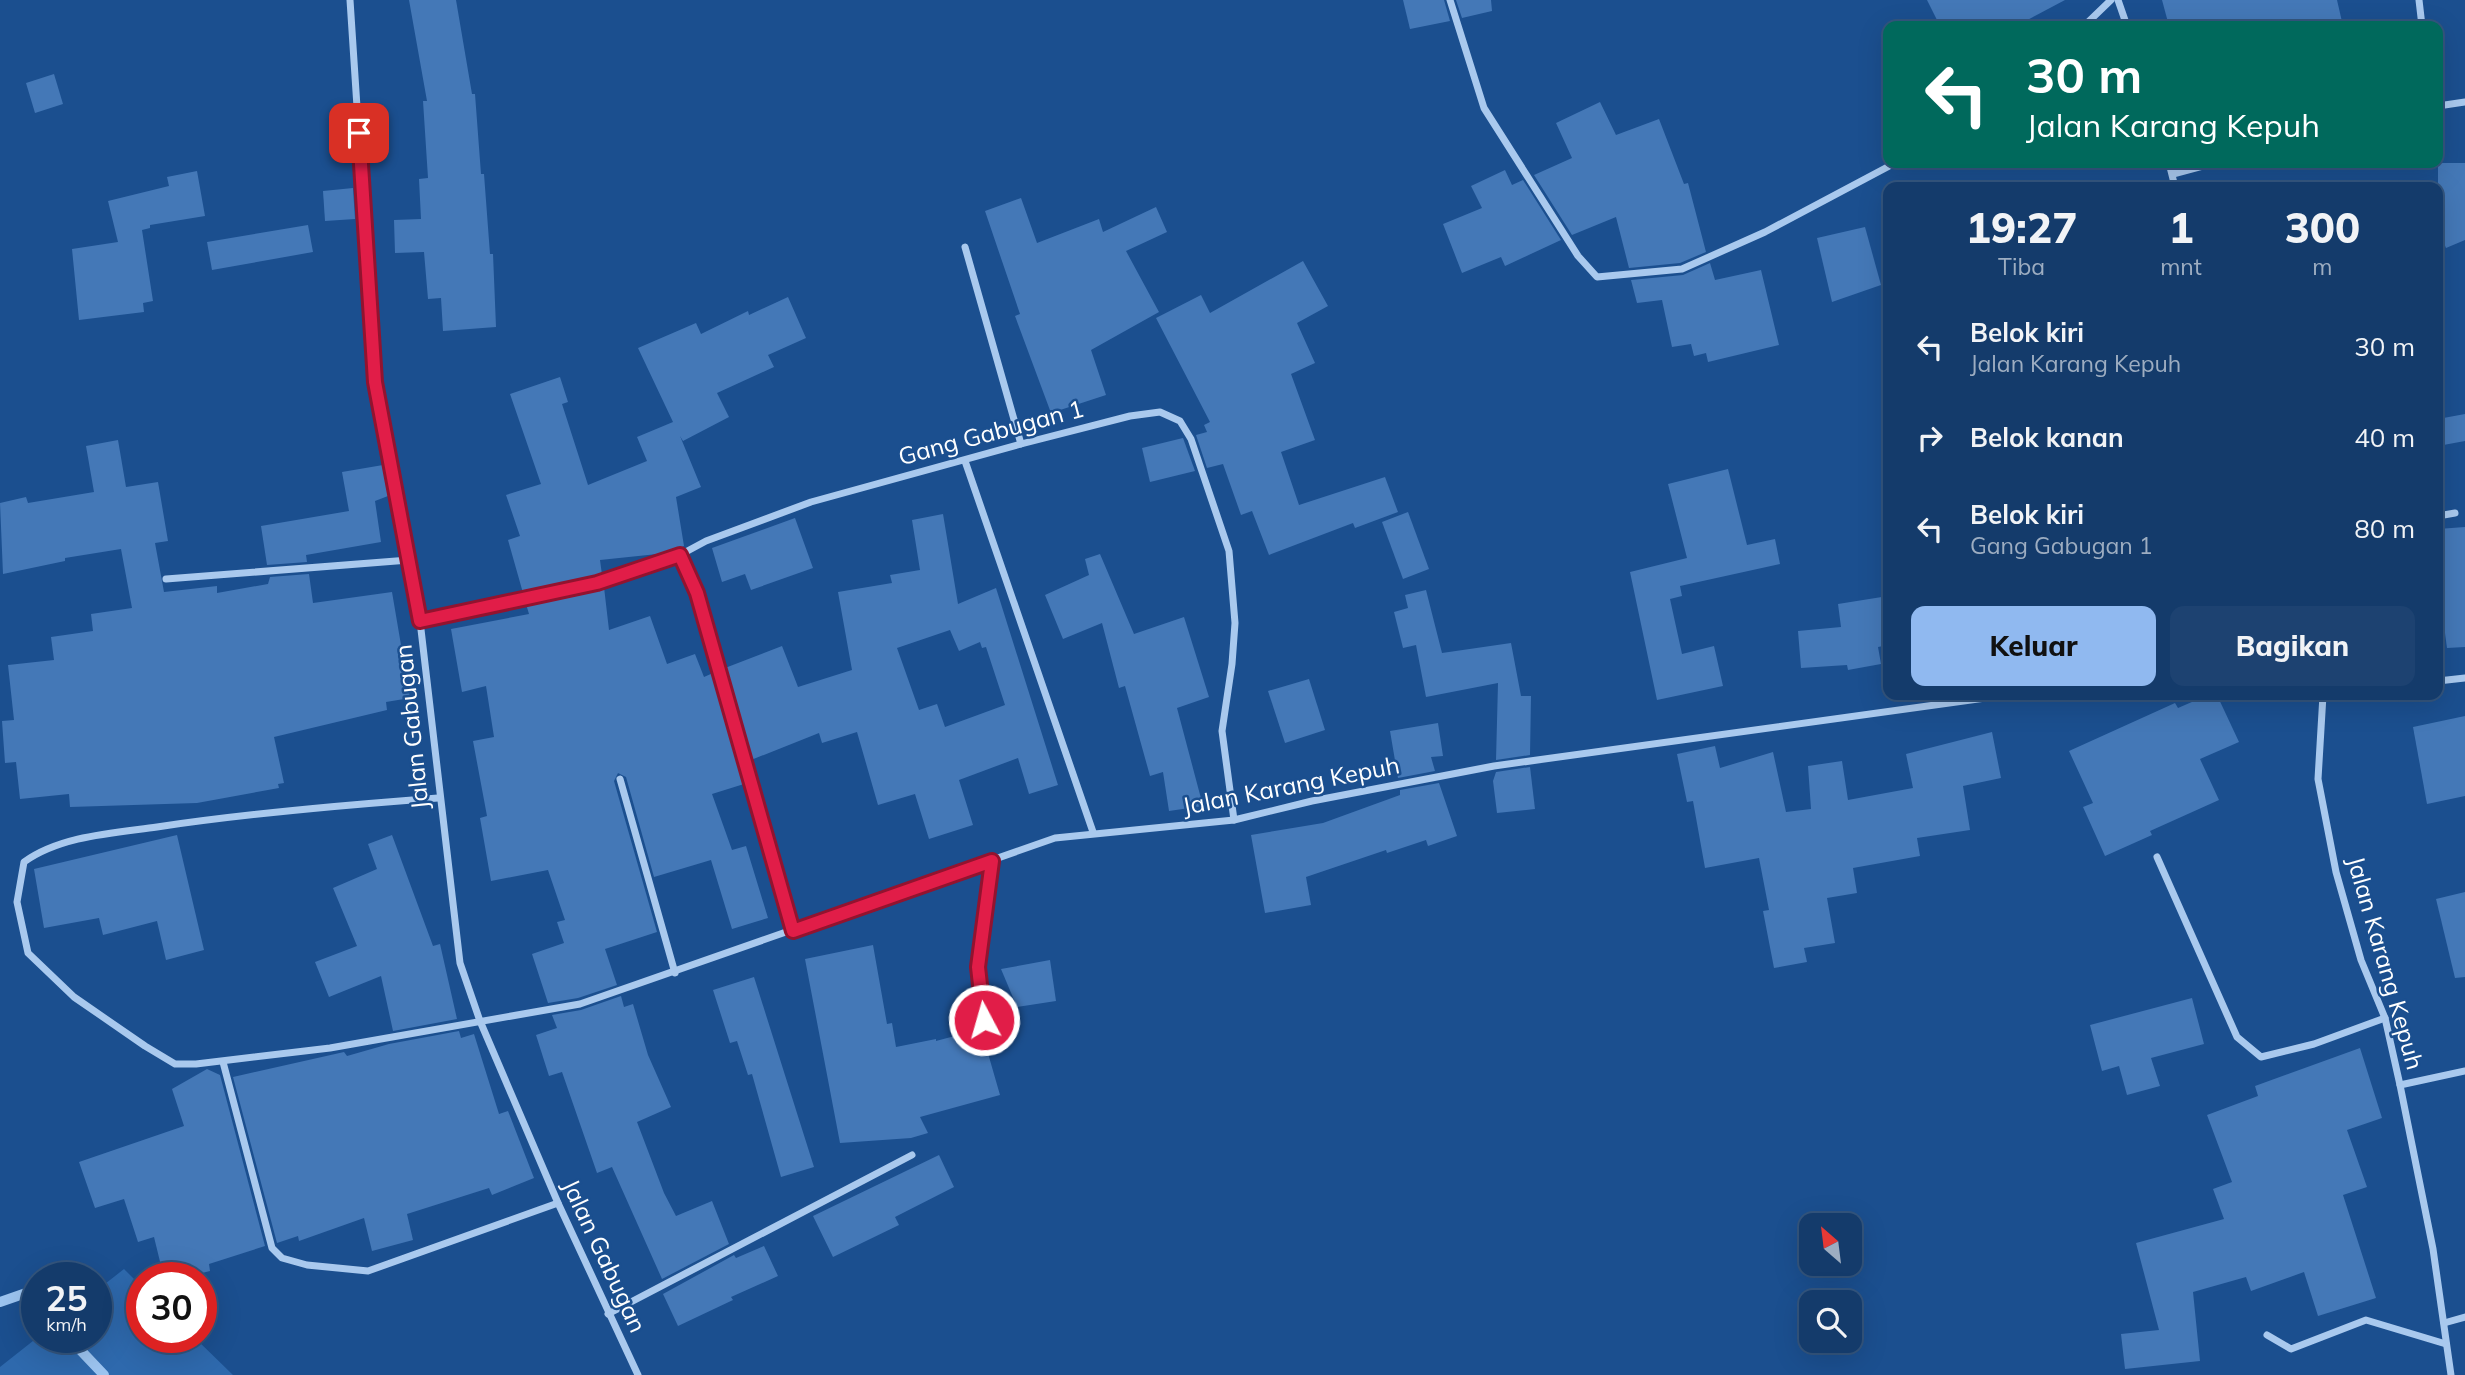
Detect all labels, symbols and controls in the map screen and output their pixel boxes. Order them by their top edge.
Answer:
text: 30 m [2026,44,2142,105]
icon: left [1911,49,2002,140]
pin [329,103,389,163]
text: Jalan Karang Kepuh [2026,105,2320,145]
icon: arrive [340,114,378,152]
text: 19:27 [1966,201,2077,254]
text: 1 [2168,201,2194,254]
text: 300 [2285,201,2360,254]
text: Tiba [1998,252,2045,281]
text: mnt [2160,252,2202,281]
text: m [2312,252,2333,281]
text: Belok kiri [1970,316,2084,349]
icon: left [1911,328,1949,366]
text: 30 m [2354,330,2415,363]
text: Jalan Karang Kepuh [1970,349,2181,378]
street label: Gang Gabugan 1 [895,393,1087,471]
icon: right [1911,419,1949,457]
text: Belok kanan [1970,421,2124,454]
text: 40 m [2354,421,2415,454]
text: Belok kiri [1970,498,2084,531]
icon: left [1911,510,1949,548]
text: 80 m [2354,512,2415,545]
text: Gang Gabugan 1 [1970,531,2153,560]
button: Keluar [1911,606,2156,686]
button: Bagikan [2170,606,2415,686]
street label: Jalan Gabugan [387,643,435,811]
street label: Jalan Karang Kepuh [1180,749,1402,821]
street label: Jalan Karang Kepuh [2341,853,2431,1073]
position arrow [947,983,1021,1057]
street label: Jalan Gabugan [556,1174,654,1337]
north arrow [1799,1213,1862,1276]
map controls [1799,1213,1862,1353]
speed limit sign: 30 [126,1262,217,1353]
text: 25 [45,1276,88,1320]
button: search [1799,1290,1862,1353]
text: km/h [46,1313,87,1336]

